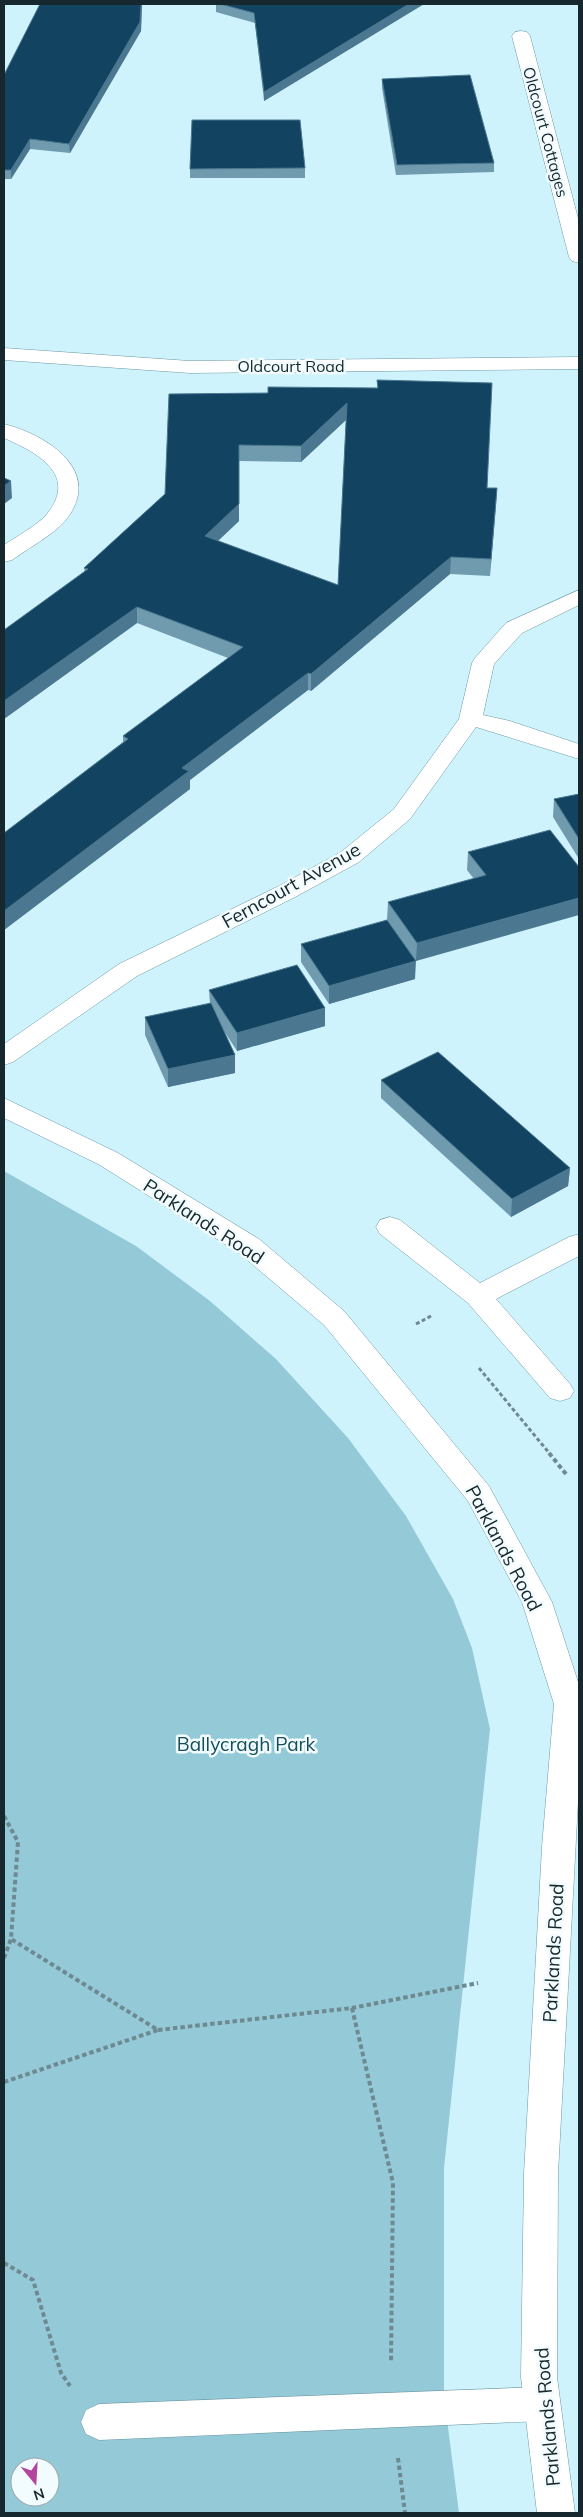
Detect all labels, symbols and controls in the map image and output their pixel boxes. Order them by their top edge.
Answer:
street label: Oldcourt Cottages [519,65,573,199]
street label: Oldcourt Road [237,356,345,376]
street label: Ferncourt Avenue [217,837,365,933]
street label: Parklands Road [139,1173,269,1269]
street label: Parklands Road [461,1481,547,1615]
park label: Ballycragh Park [177,1732,315,1756]
street label: Parklands Road [537,1883,569,2023]
street label: Parklands Road [529,2347,565,2487]
north arrow [10,2457,60,2507]
text: N [31,2484,47,2505]

